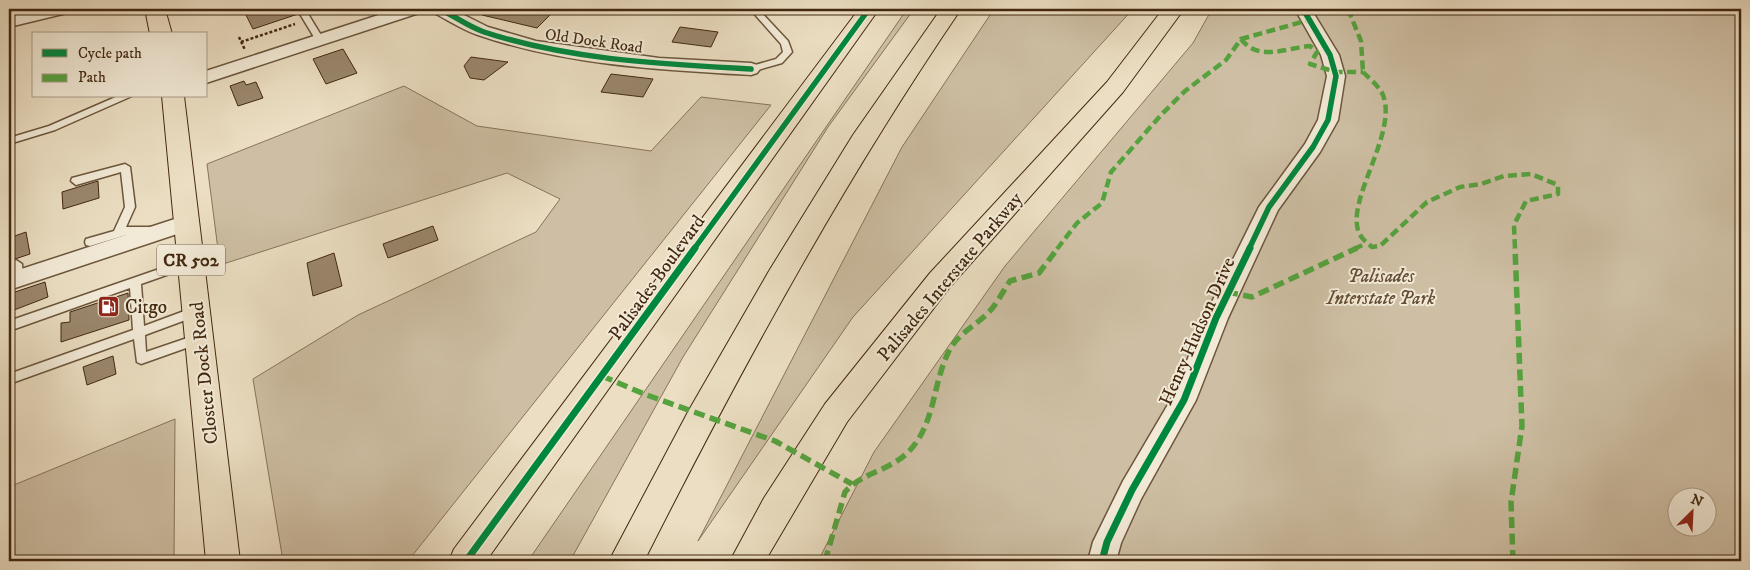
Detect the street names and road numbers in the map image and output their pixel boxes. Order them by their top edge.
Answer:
street label: Old Dock Road [544,24,644,58]
street label: Palisades Interstate Parkway [873,187,1028,366]
street label: Palisades Boulevard [604,211,711,345]
road number: CR 502 [157,244,225,276]
street label: Henry Hudson Drive [1154,254,1240,409]
street label: Closter Dock Road [186,300,223,445]

